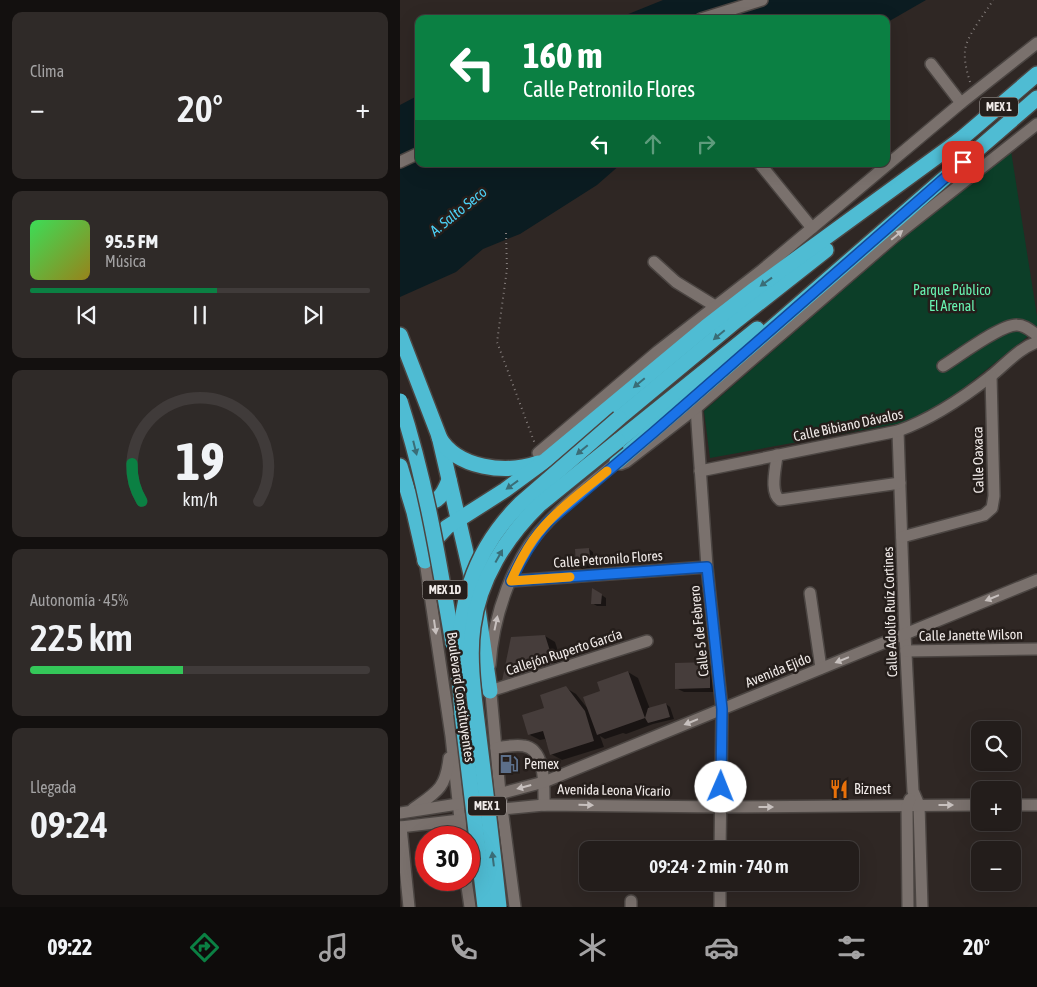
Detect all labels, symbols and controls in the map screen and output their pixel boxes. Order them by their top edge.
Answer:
icon: left [440,35,505,100]
text: 160 m [523,35,602,75]
text: Clima [30,62,64,80]
text: Calle Petronilo Flores [523,76,695,102]
text: 20° [177,87,223,130]
text: − [30,92,45,124]
text: + [355,92,370,124]
road number: MEX 1 [980,98,1018,116]
icon: left [586,130,614,158]
icon: ahead [639,130,667,158]
icon: right [692,130,720,158]
pin [942,141,984,183]
icon: arrive [949,148,977,176]
water label: A. Salto Seco [425,183,490,240]
one-way arrow [891,229,904,240]
text: 95.5 FM [105,230,158,252]
text: Música [105,252,146,270]
one-way arrow [759,277,773,287]
park label: Parque Público El Arenal [913,282,991,314]
icon: previous [73,301,101,329]
icon: pause [186,301,214,329]
icon: next [299,301,327,329]
one-way arrow [713,329,725,341]
one-way arrow [633,378,646,389]
street label: Calle Bibiano Dávalos [792,406,904,444]
street label: Calle Oaxaca [969,426,987,494]
text: 19 [176,431,224,491]
one-way arrow [411,440,419,455]
one-way arrow [576,444,589,455]
one-way arrow [505,480,519,490]
text: km/h [182,489,218,510]
street label: Calle Adolfo Ruíz Cortines [880,546,900,678]
street label: Calle Petronilo Flores [553,547,663,571]
one-way arrow [495,549,503,563]
road number: MEX 1D [422,580,468,600]
street label: Calle 5 de Febrero [686,585,712,677]
text: Autonomía · 45% [30,591,128,609]
one-way arrow [985,595,999,603]
one-way arrow [492,615,500,630]
text: 225 km [30,616,133,659]
one-way arrow [431,619,439,635]
street label: Callejón Ruperto García [504,626,624,678]
street label: Calle Janette Wilson [919,626,1023,644]
street label: Boulevard Constituyentes [444,631,478,763]
street label: Avenida Ejido [743,650,813,690]
one-way arrow [834,657,849,664]
one-way arrow [684,718,698,726]
map controls [971,721,1021,891]
button: search [971,721,1021,771]
fuel station icon: Pemex [498,753,520,775]
place label: Pemex [524,756,559,772]
position arrow [694,760,746,812]
text: Llegada [30,778,77,796]
restaurant icon: Biznest [828,778,850,800]
street label: Avenida Leona Vicario [557,781,671,799]
place label: Biznest [854,781,891,797]
button: + [971,781,1021,831]
one-way arrow [516,783,531,791]
road number: MEX 1 [468,796,506,816]
one-way arrow [578,801,594,809]
one-way arrow [938,801,954,809]
text: 09:24 [30,803,108,846]
one-way arrow [758,803,774,811]
speed limit sign: 30 [415,826,480,891]
button: − [971,841,1021,891]
one-way arrow [489,850,497,866]
text: 09:24 · 2 min · 740 m [649,855,789,877]
icon: directions [187,930,222,965]
icon: music [316,930,351,965]
icon: phone [446,930,481,965]
icon: climate [575,930,610,965]
icon: car [704,930,739,965]
icon: filters [834,930,869,965]
text: 09:22 [47,934,92,960]
text: 20° [963,934,990,960]

